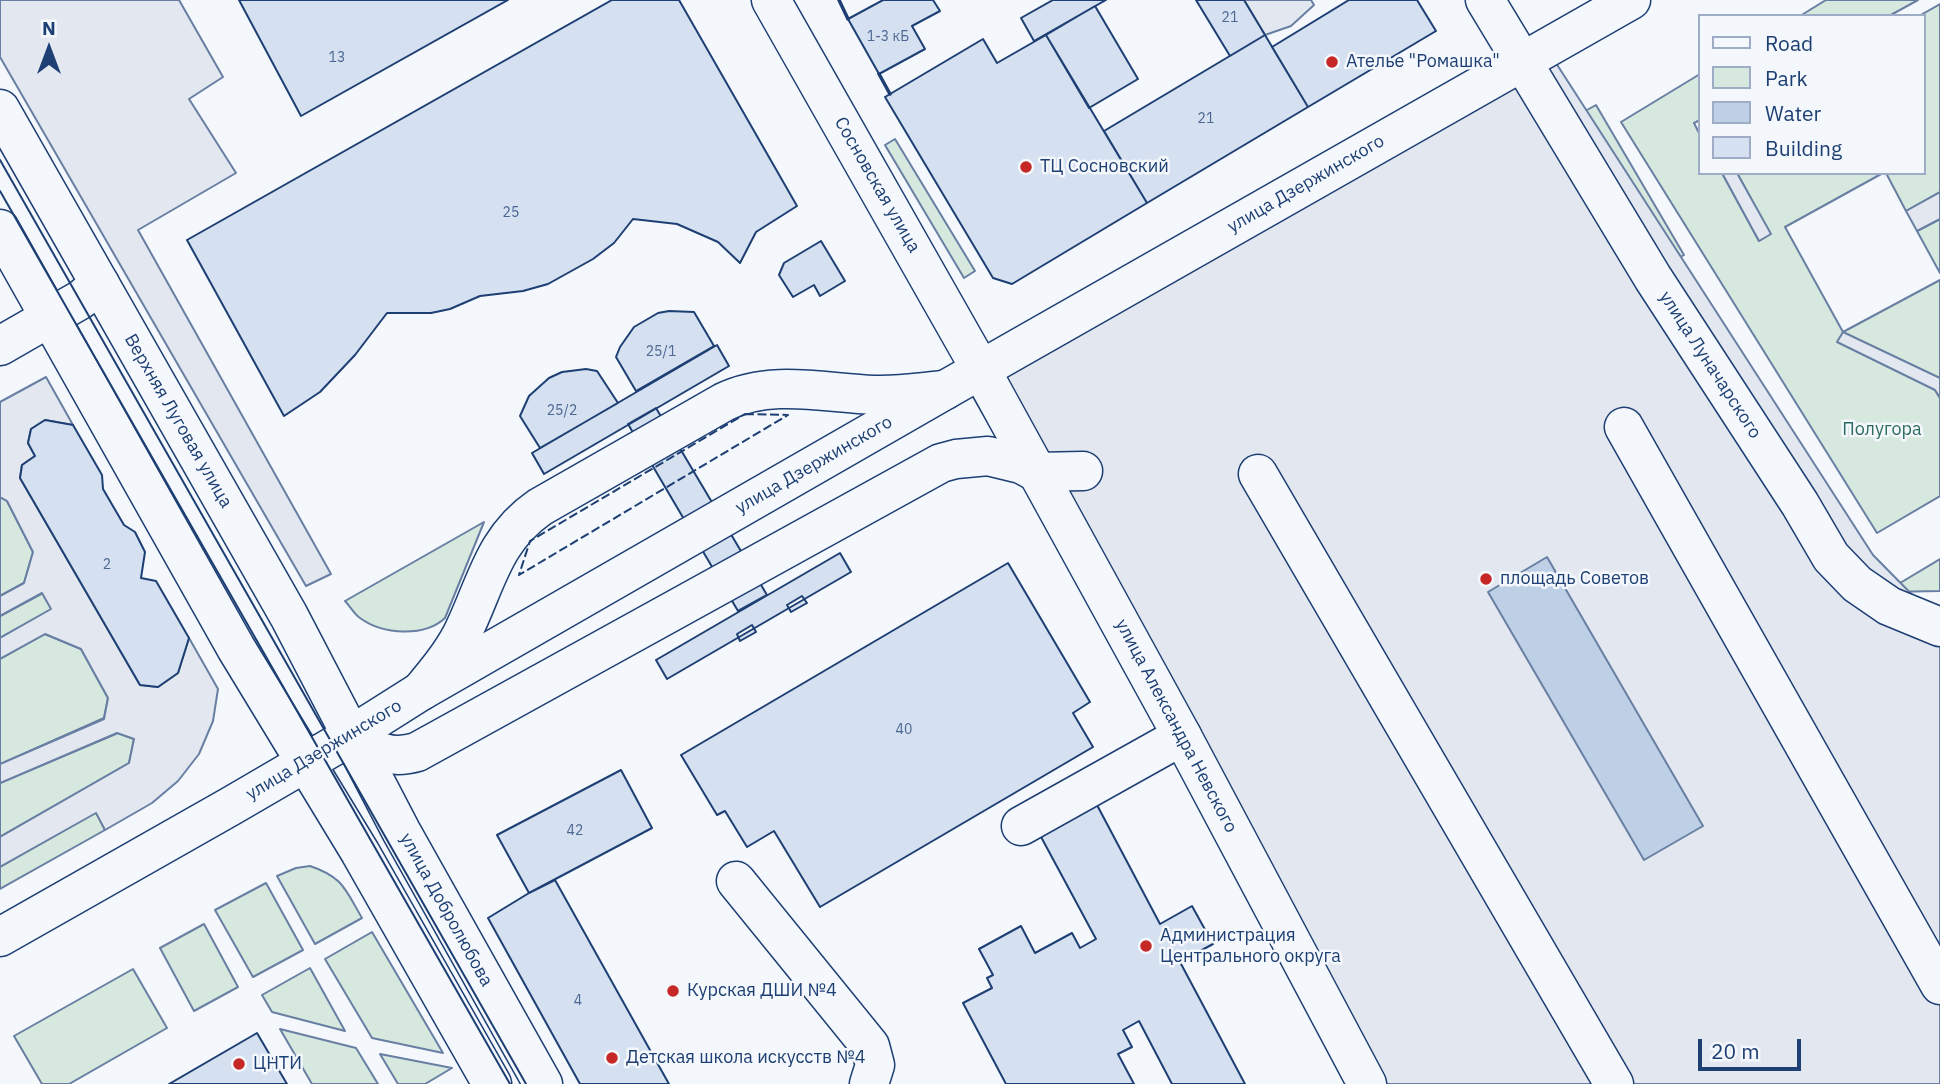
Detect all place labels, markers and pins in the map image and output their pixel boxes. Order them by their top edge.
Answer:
place label: Ателье "Ромашка" [1346,51,1500,73]
marker: Ателье "Ромашка" [1324,54,1340,70]
place label: ТЦ Сосновский [1040,156,1169,178]
marker: ТЦ Сосновский [1018,159,1034,175]
place label: площадь Советов [1500,568,1649,590]
marker: площадь Советов [1478,571,1494,587]
place label: Администрация Центрального округа [1160,925,1341,968]
marker: Администрация Центрального округа [1138,938,1154,954]
place label: Курская ДШИ №4 [687,980,837,1002]
marker: Курская ДШИ №4 [665,983,681,999]
place label: Детская школа искусств №4 [626,1047,866,1069]
marker: Детская школа искусств №4 [604,1050,620,1066]
place label: ЦНТИ [253,1053,302,1075]
marker: ЦНТИ [231,1056,247,1072]

